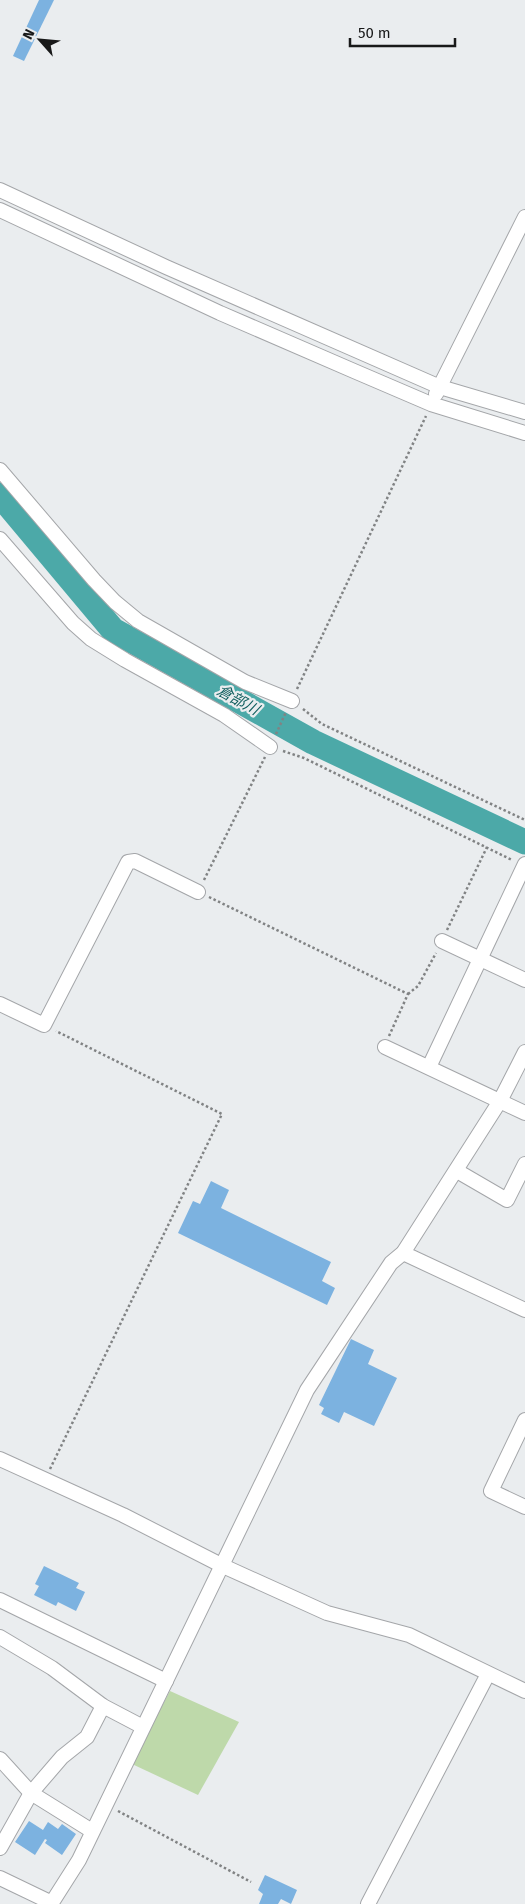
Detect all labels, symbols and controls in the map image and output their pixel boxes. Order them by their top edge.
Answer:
north arrow [15,15,65,65]
scale bar [350,15,455,47]
text: 50 m [358,24,391,42]
text: N [19,26,39,42]
water label: 倉部川 [214,681,264,720]

